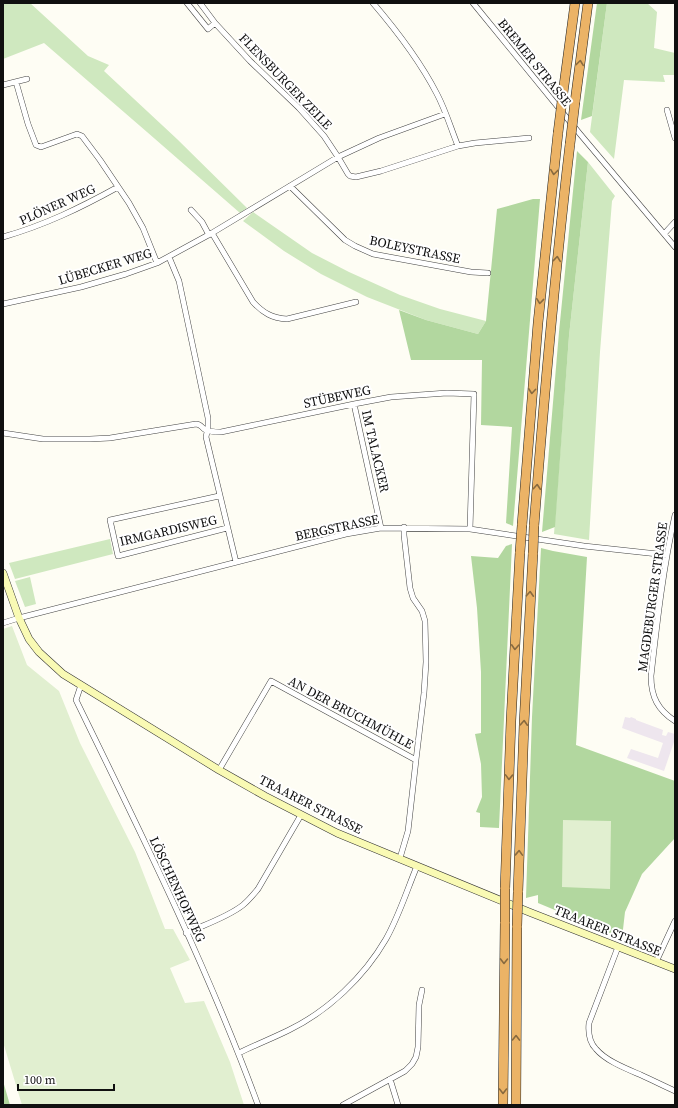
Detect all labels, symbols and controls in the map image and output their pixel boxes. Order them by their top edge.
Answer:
street label: BREMER STRASSE [494,15,575,110]
street label: FLENSBURGER ZEILE [235,30,336,133]
one-way arrow [575,60,584,66]
one-way arrow [550,168,559,175]
street label: PLÖNER WEG [17,180,98,229]
street label: BOLEYSTRASSE [368,232,462,267]
street label: LÜBECKER WEG [56,244,154,289]
one-way arrow [552,256,561,262]
one-way arrow [536,298,545,304]
street label: STÜBEWEG [302,381,372,412]
one-way arrow [527,388,536,394]
street label: IM TALACKER [358,408,393,494]
one-way arrow [533,484,542,490]
street label: BERGSTRASSE [294,510,381,545]
street label: IRMGARDISWEG [118,511,219,550]
street label: MAGDEBURGER STRASSE [634,521,671,673]
one-way arrow [526,591,535,597]
one-way arrow [510,644,519,650]
street label: AN DER BRUCHMÜHLE [285,672,416,753]
one-way arrow [519,720,528,726]
street label: TRAARER STRASSE [256,771,366,838]
one-way arrow [505,774,513,780]
street label: LÖSCHENHOFWEG [146,834,210,945]
one-way arrow [515,850,523,856]
street label: TRAARER STRASSE [552,901,664,960]
one-way arrow [500,958,508,964]
one-way arrow [512,1035,520,1041]
scale bar [18,1066,114,1092]
text: 100 m [24,1072,56,1088]
one-way arrow [499,1088,507,1094]

